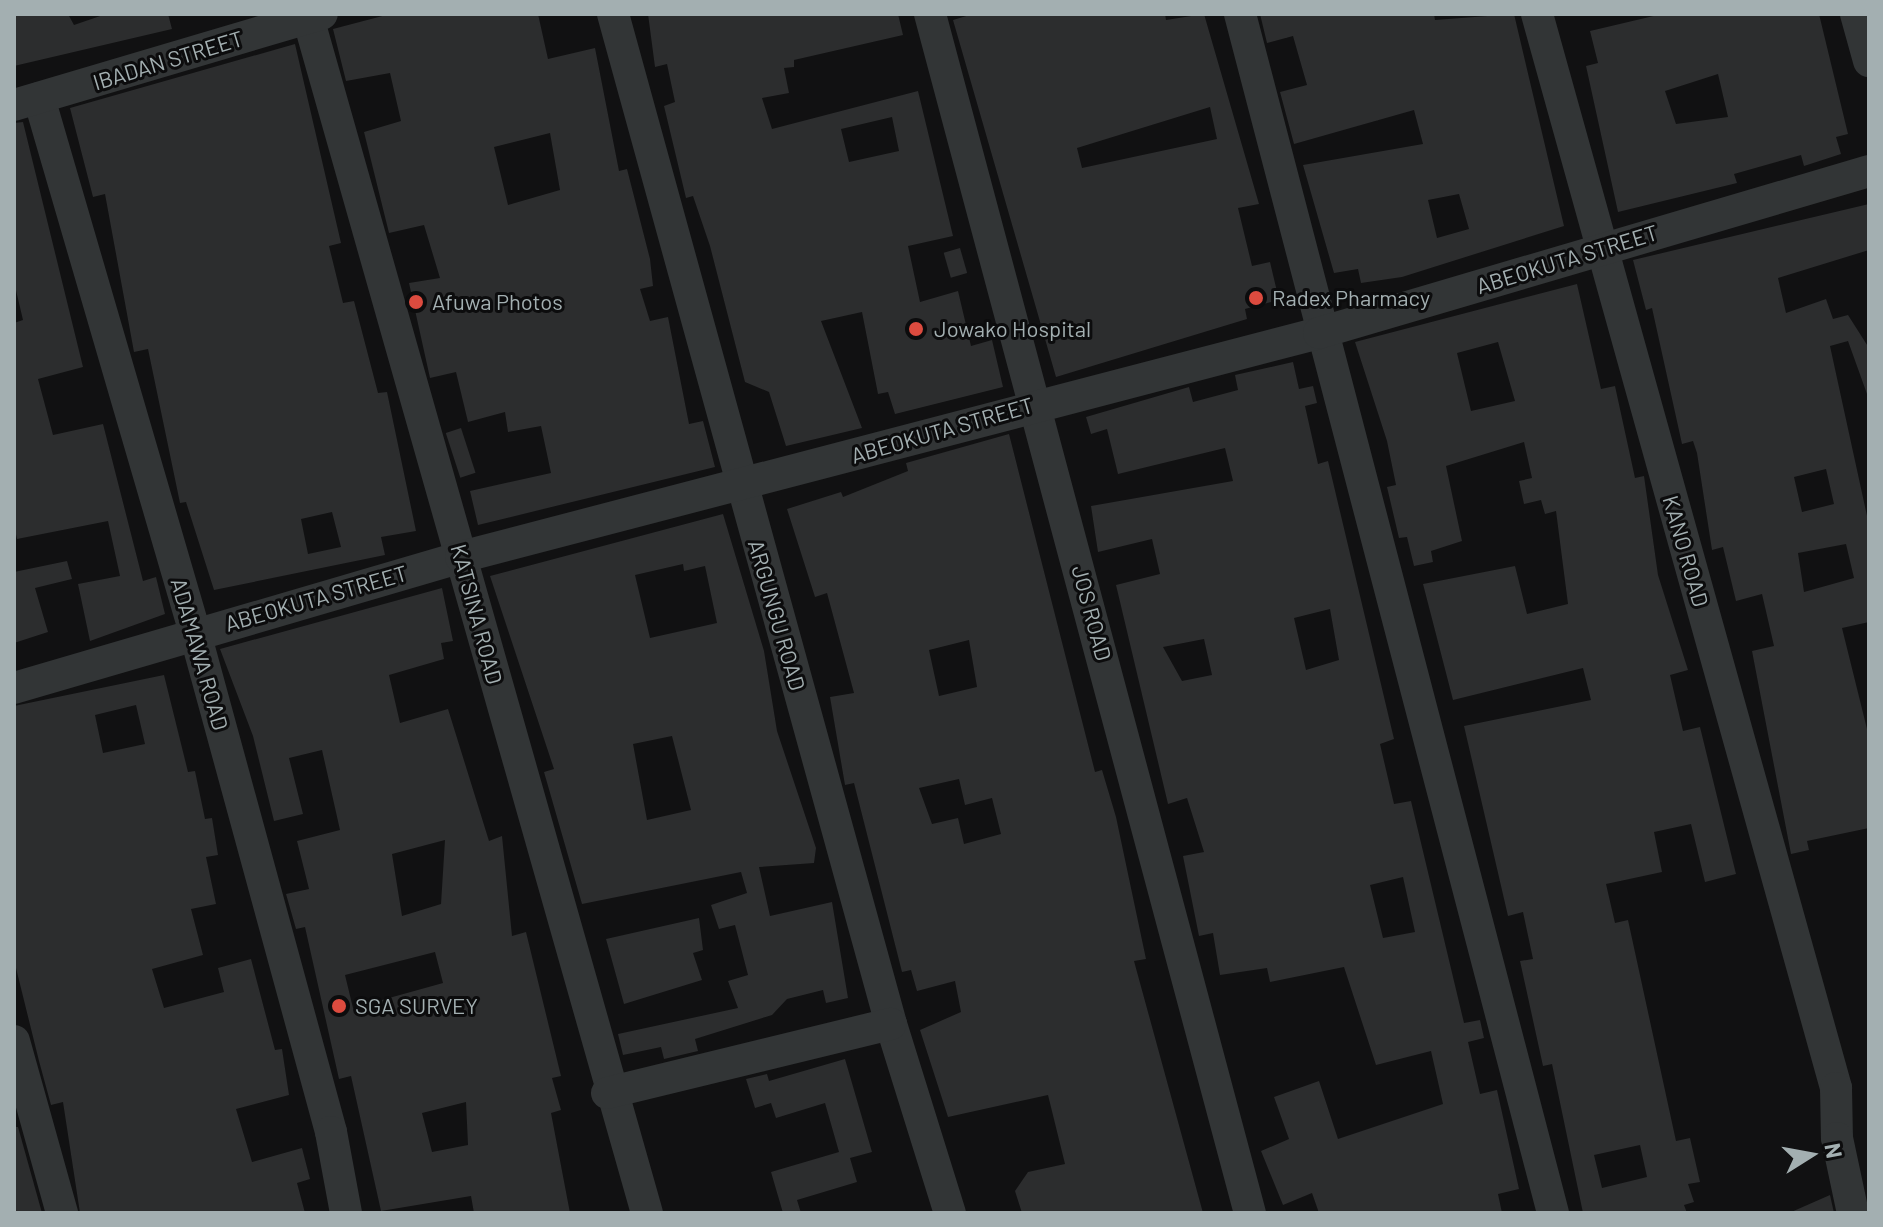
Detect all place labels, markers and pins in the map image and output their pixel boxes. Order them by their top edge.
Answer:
place label: Radex Pharmacy [1272,285,1430,311]
place label: Afuwa Photos [432,289,563,315]
marker: Radex Pharmacy [1247,289,1265,307]
marker: Afuwa Photos [407,293,425,311]
place label: Jowako Hospital [934,316,1091,342]
marker: Jowako Hospital [905,318,927,340]
place label: SGA SURVEY [355,993,478,1019]
marker: SGA SURVEY [330,997,348,1015]

